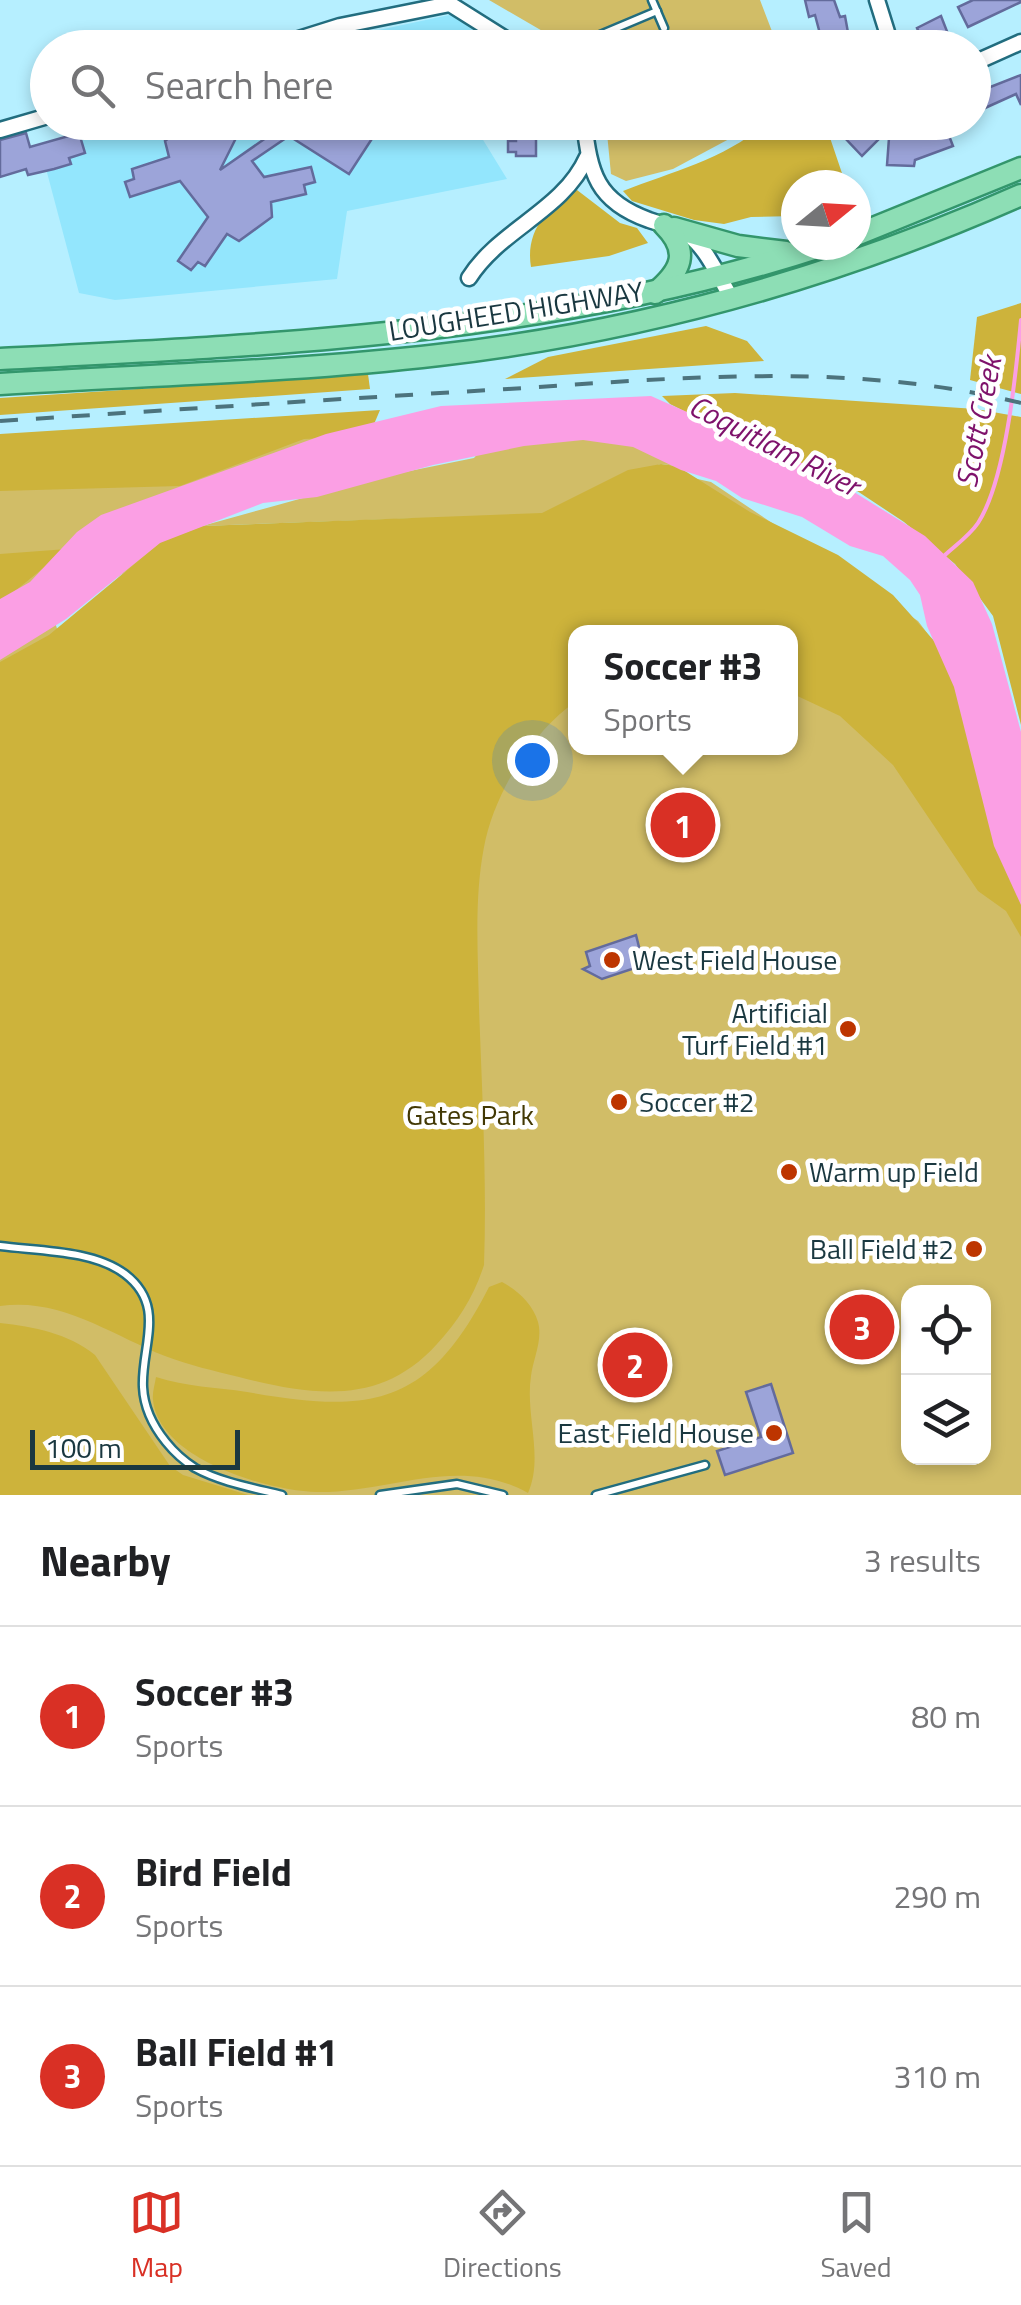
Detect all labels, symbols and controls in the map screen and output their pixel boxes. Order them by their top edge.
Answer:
search box [30,30,991,140]
text: Search here [145,56,333,114]
icon: search [65,58,120,113]
north arrow [781,170,871,260]
street label: LOUGHEED HIGHWAY [386,269,646,352]
water label: Scott Creek [943,349,1014,491]
water label: Coquitlam River [681,382,871,509]
popup [568,625,798,755]
text: Soccer #3 [604,637,762,695]
text: Sports [604,695,692,743]
your location [507,735,558,786]
pin: 1 [650,788,716,862]
place label: West Field House [632,938,837,981]
marker: West Field House [601,949,623,971]
place label: Artificial Turf Field #1 [682,991,828,1066]
marker: Artificial Turf Field #1 [837,1018,859,1040]
place label: Soccer #2 [639,1080,754,1123]
marker: Soccer #2 [608,1091,630,1113]
park label: Gates Park [406,1093,534,1136]
place label: Warm up Field [809,1150,979,1193]
marker: Warm up Field [778,1161,800,1183]
place label: Ball Field #2 [810,1227,954,1270]
marker: Ball Field #2 [963,1238,985,1260]
map controls [901,1285,991,1465]
button: locate [901,1285,991,1375]
pin: 3 [830,1290,894,1364]
pin: 2 [602,1328,668,1402]
button: layers [901,1375,991,1465]
place label: East Field House [557,1411,754,1454]
marker: East Field House [763,1422,785,1444]
scale bar [30,1425,240,1470]
text: 100 m [45,1426,122,1469]
text: Nearby [40,1528,171,1592]
text: 3 results [864,1536,981,1584]
text: Soccer #3 [135,1663,294,1721]
text: 1 [64,1692,81,1740]
text: 80 m [911,1692,981,1740]
text: Sports [135,1721,223,1769]
text: Bird Field [135,1843,292,1901]
text: 2 [64,1872,81,1920]
text: 290 m [893,1872,981,1920]
text: Sports [135,1901,223,1949]
text: Ball Field #1 [135,2023,338,2081]
text: 3 [64,2052,81,2100]
text: 310 m [893,2052,981,2100]
text: Sports [135,2081,223,2129]
tab: Map [129,2185,184,2288]
tab: Directions [443,2185,562,2288]
tab: Saved [820,2185,892,2288]

